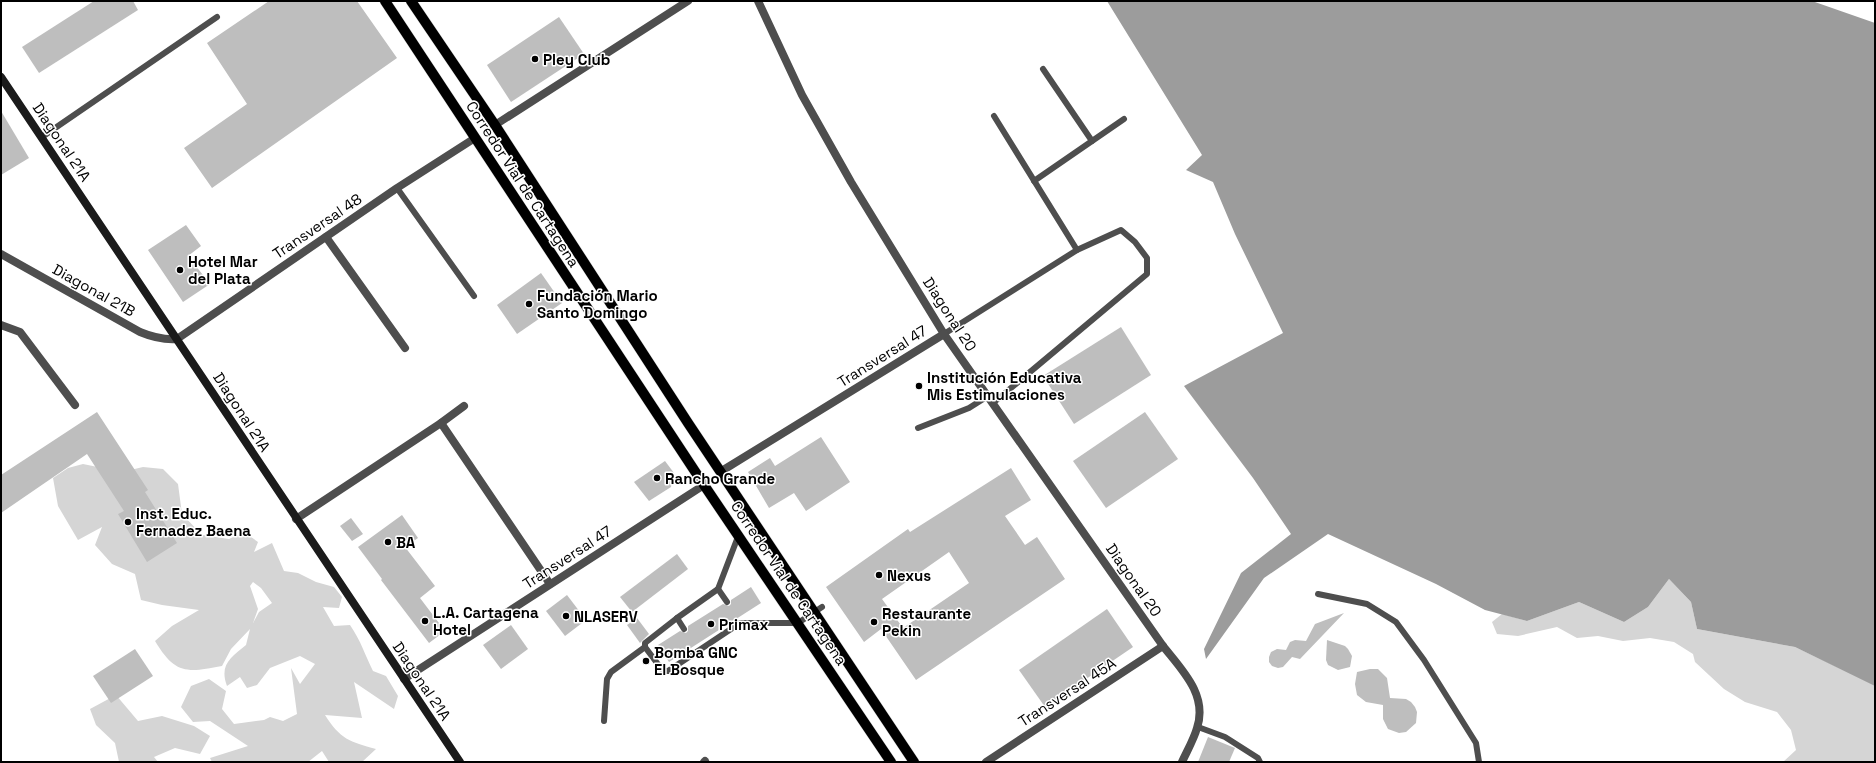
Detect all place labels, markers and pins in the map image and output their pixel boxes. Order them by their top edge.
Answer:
place label: Pley Club [543,50,610,69]
marker: Pley Club [530,54,540,64]
place label: Hotel Mar del Plata [188,252,258,288]
marker: Hotel Mar del Plata [175,265,185,275]
place label: Fundación Mario Santo Domingo [537,286,658,322]
marker: Fundación Mario Santo Domingo [524,299,534,309]
place label: Institución Educativa Mis Estimulaciones [927,368,1082,404]
marker: Institución Educativa Mis Estimulaciones [914,381,924,391]
place label: Rancho Grande [665,469,776,488]
marker: Rancho Grande [652,473,662,483]
place label: Inst. Educ. Fernadez Baena [136,504,251,540]
marker: Inst. Educ. Fernadez Baena [123,517,133,527]
place label: BA [396,533,416,552]
marker: BA [383,537,393,547]
place label: Nexus [887,566,931,585]
marker: Nexus [874,570,884,580]
place label: L.A. Cartagena Hotel [433,603,539,639]
place label: Restaurante Pekin [882,604,971,640]
place label: NLASERV [574,607,638,626]
marker: NLASERV [561,611,571,621]
place label: Primax [719,615,768,634]
marker: L.A. Cartagena Hotel [420,616,430,626]
marker: Restaurante Pekin [869,617,879,627]
marker: Primax [706,619,716,629]
place label: Bomba GNC El Bosque [654,643,738,679]
marker: Bomba GNC El Bosque [641,656,651,666]

